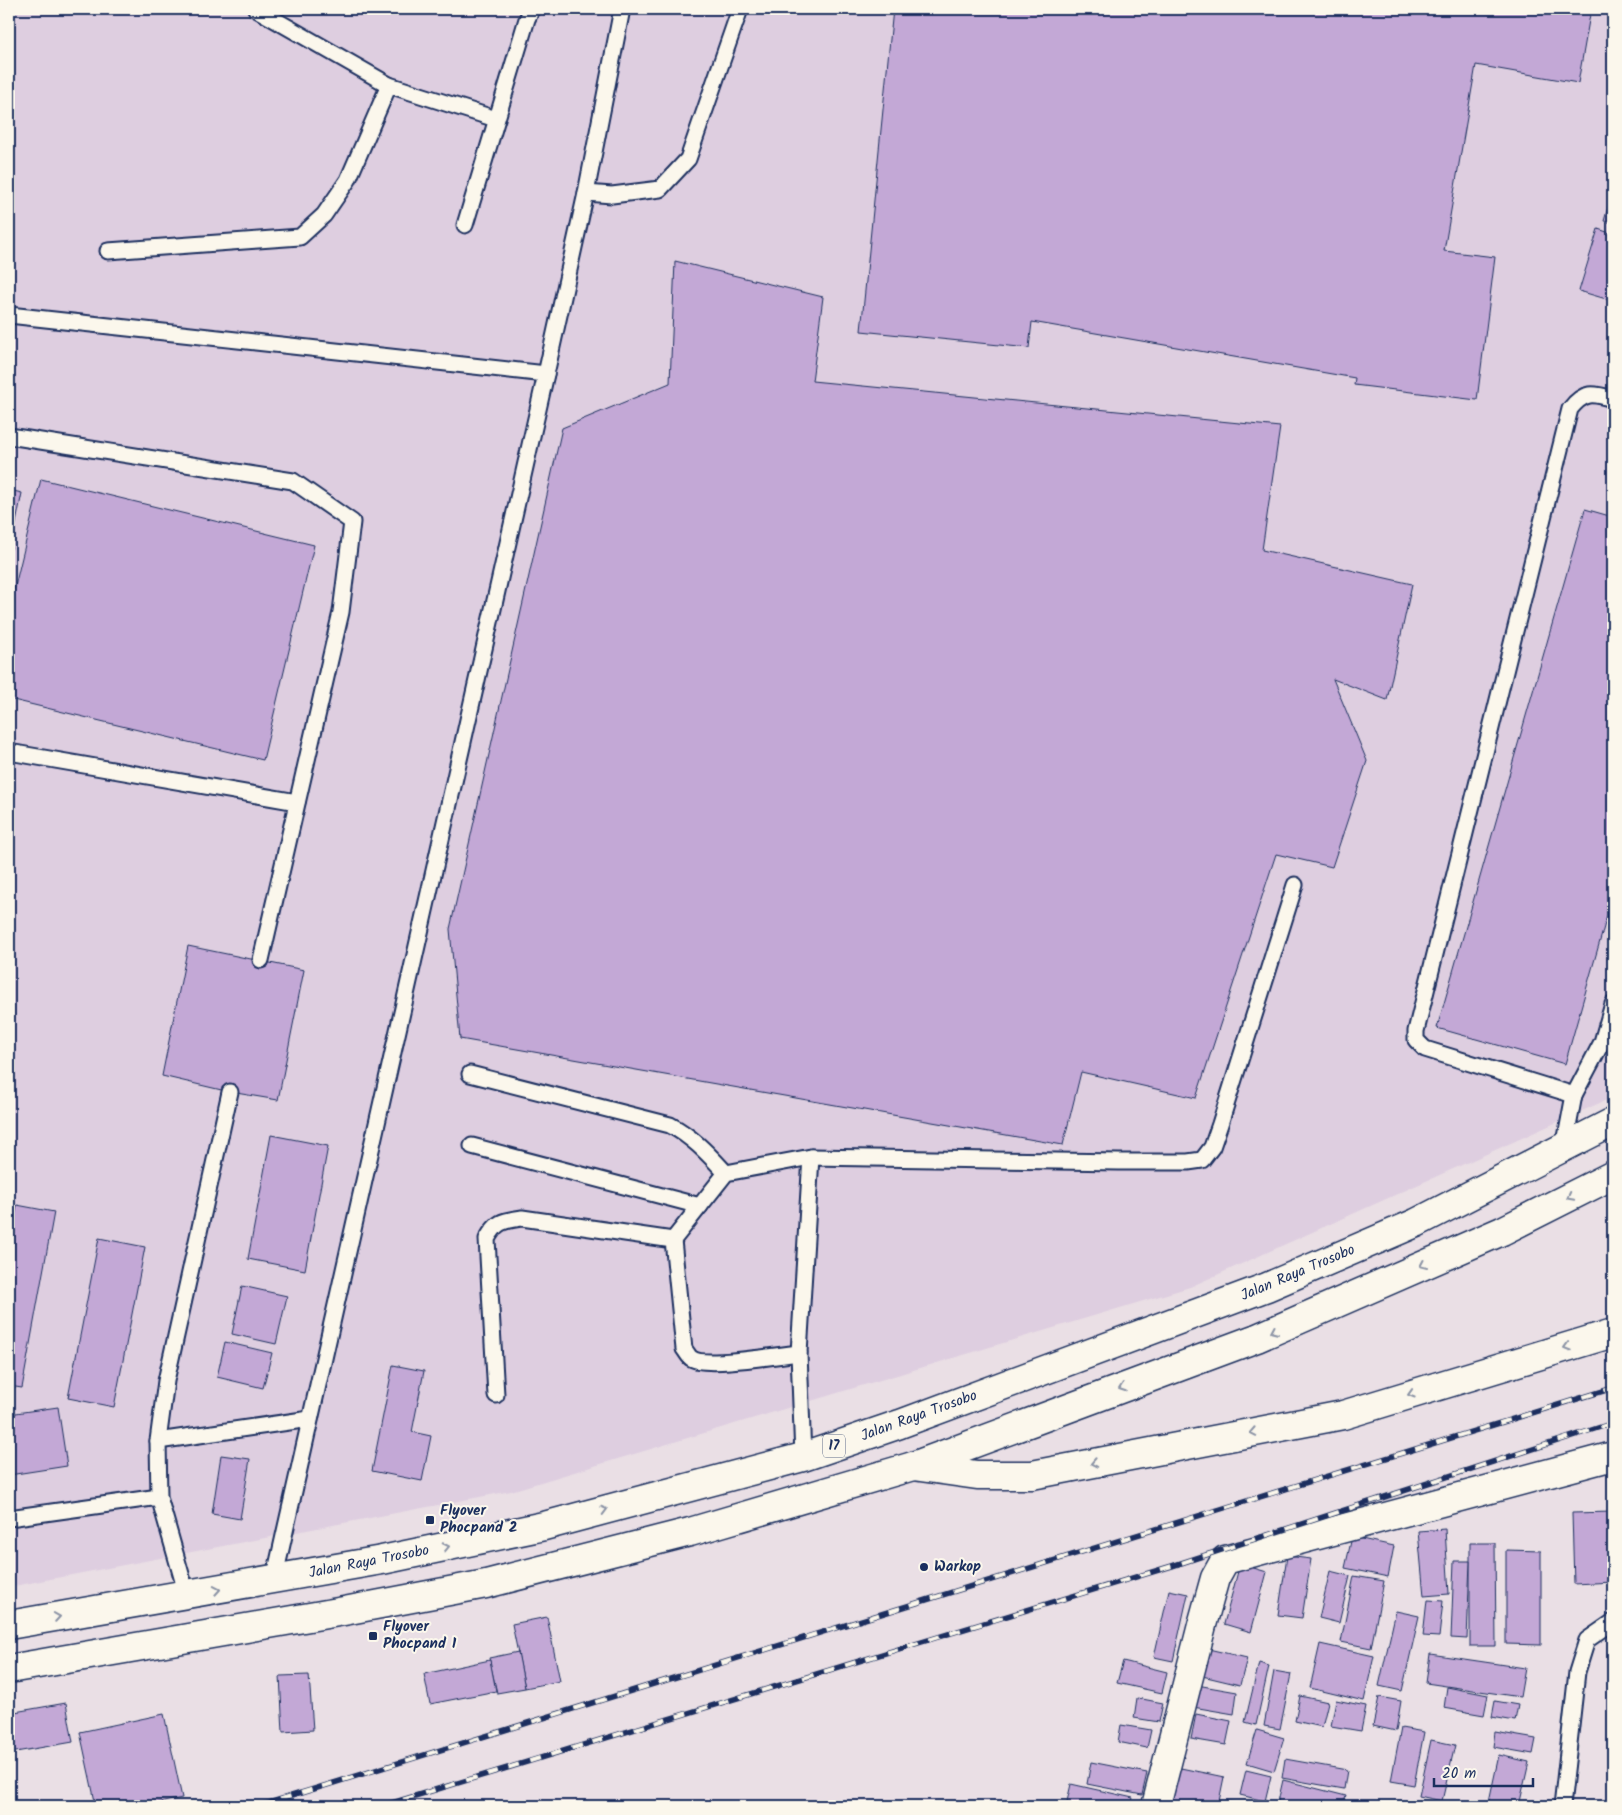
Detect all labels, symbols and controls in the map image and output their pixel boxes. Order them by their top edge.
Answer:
one-way arrow [1566,1191,1575,1201]
street label: Jalan Raya Trosobo [1237,1238,1359,1308]
one-way arrow [1419,1260,1427,1270]
one-way arrow [1270,1324,1279,1335]
one-way arrow [1563,1341,1571,1351]
one-way arrow [1118,1382,1127,1392]
street label: Jalan Raya Trosobo [857,1384,981,1448]
one-way arrow [1408,1389,1416,1399]
one-way arrow [1249,1426,1258,1437]
road number: 17 [823,1434,845,1458]
one-way arrow [1089,1457,1098,1468]
place label: Flyover Phocpand 2 [440,1499,518,1540]
one-way arrow [599,1506,607,1516]
marker: Flyover Phocpand 2 [424,1514,436,1526]
street label: Jalan Raya Trosobo [307,1539,432,1585]
one-way arrow [441,1542,450,1553]
place label: Warkop [934,1555,981,1579]
marker: Warkop [918,1561,930,1573]
one-way arrow [213,1585,221,1595]
one-way arrow [52,1612,61,1622]
place label: Flyover Phocpand 1 [383,1615,457,1656]
marker: Flyover Phocpand 1 [367,1630,379,1642]
scale bar [1434,1755,1533,1787]
text: 20 m [1442,1762,1476,1786]

